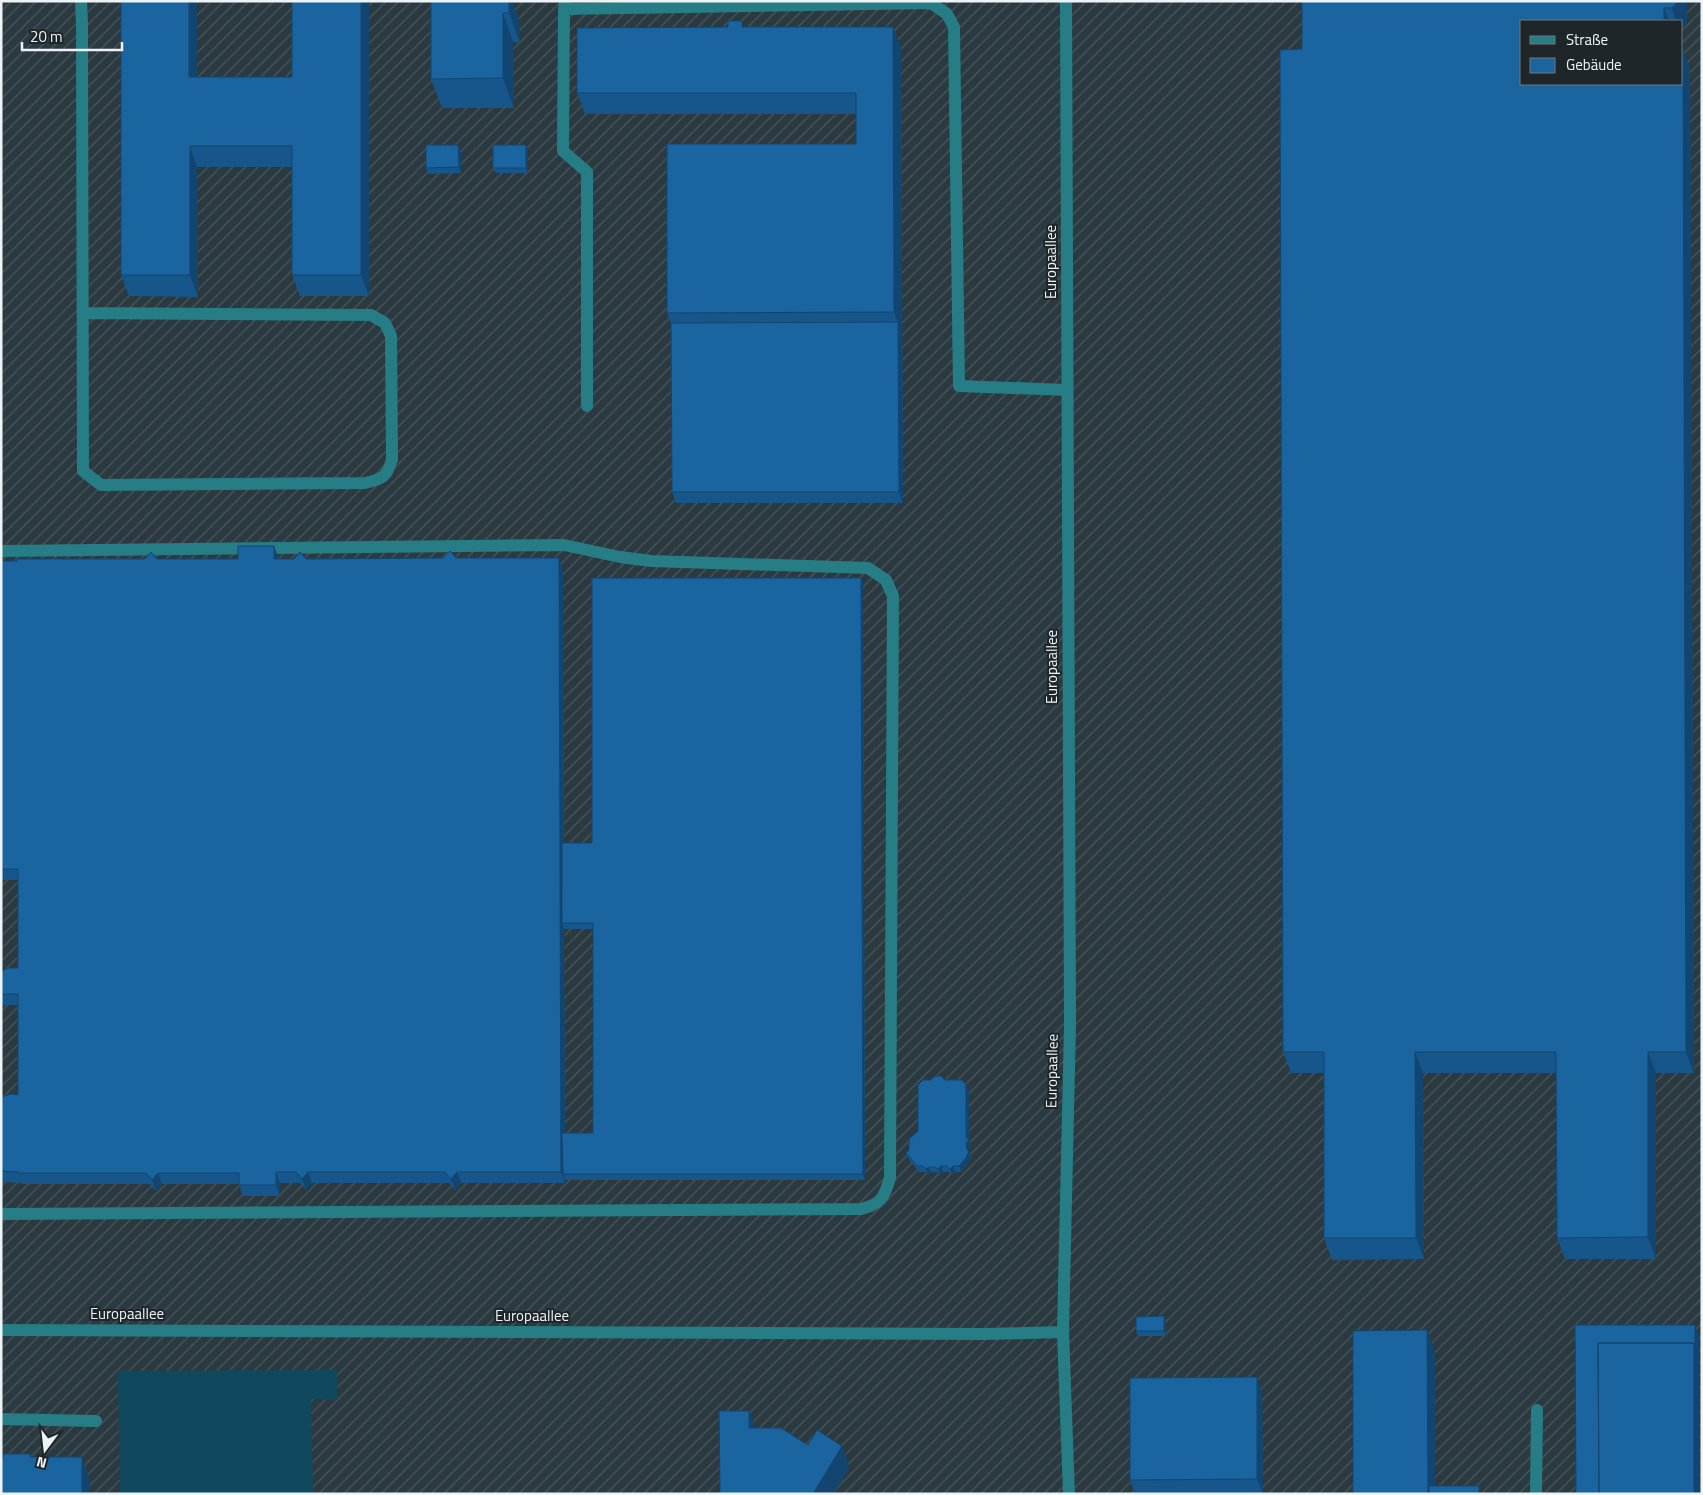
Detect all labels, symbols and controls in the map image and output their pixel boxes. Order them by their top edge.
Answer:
scale bar [22,20,122,52]
legend [1520,20,1683,85]
text: 20 m [30,25,63,48]
text: Straße [1566,28,1608,51]
text: Gebäude [1566,53,1622,76]
street label: Europaallee [1039,225,1062,299]
street label: Europaallee [1040,630,1063,704]
street label: Europaallee [1039,1034,1064,1108]
street label: Europaallee [90,1302,164,1325]
street label: Europaallee [495,1304,569,1327]
north arrow [20,1425,70,1475]
text: N [34,1452,49,1474]

